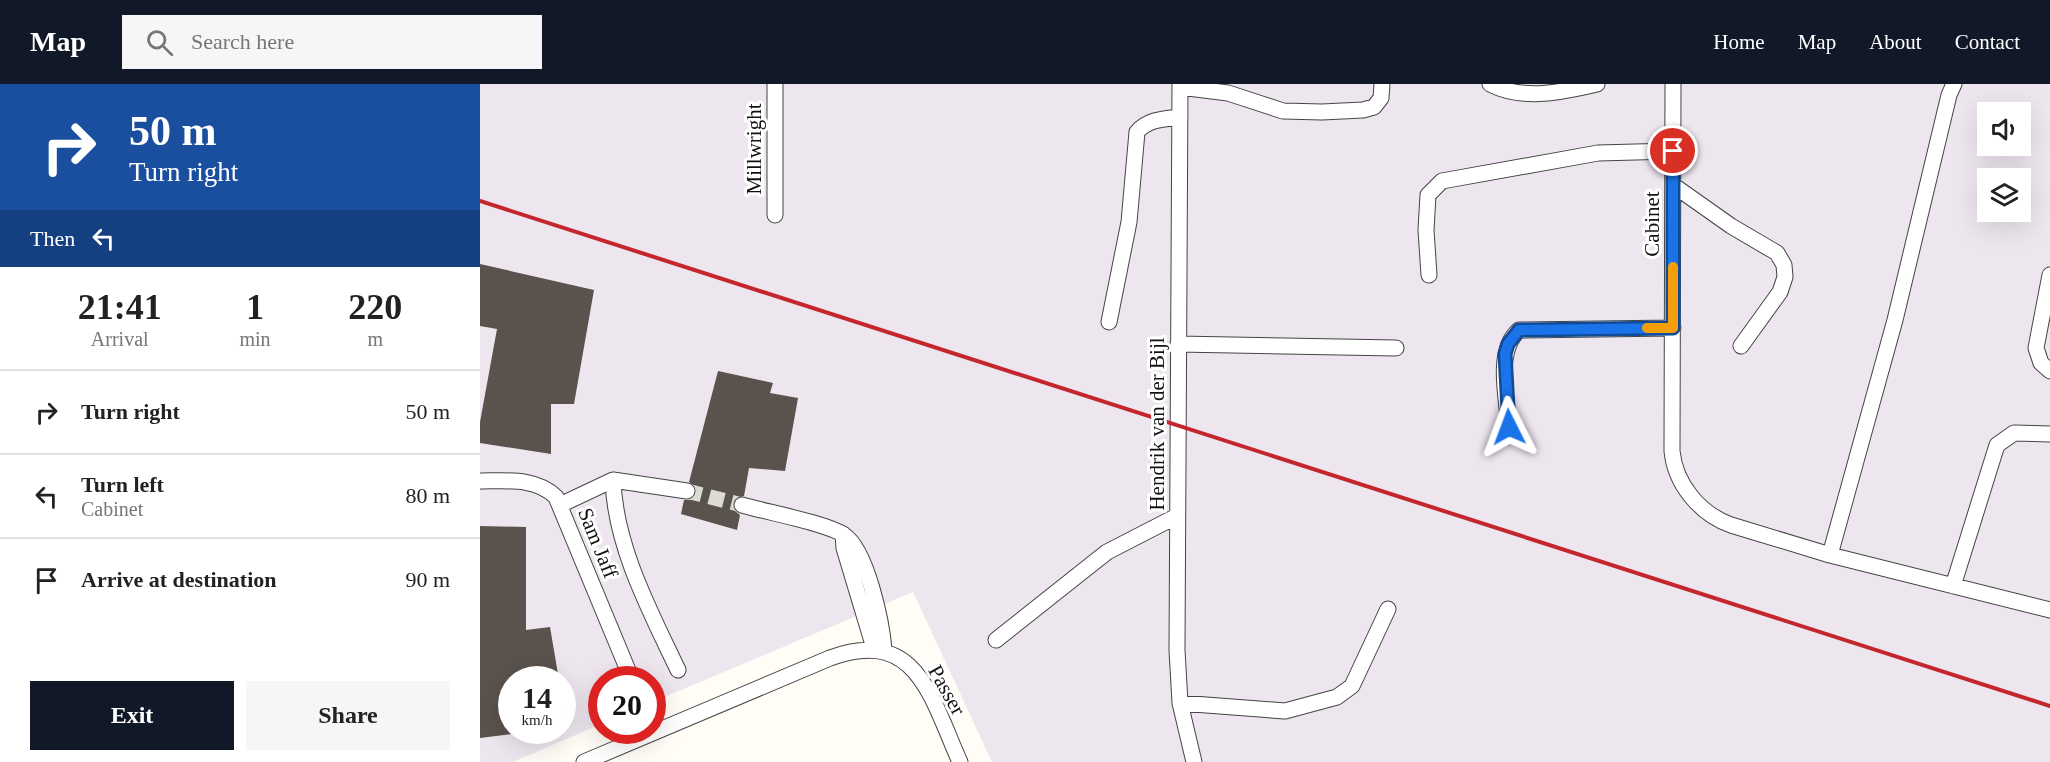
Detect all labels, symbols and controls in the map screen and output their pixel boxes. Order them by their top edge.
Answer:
search box [122,15,542,69]
text: Map [30,26,86,57]
icon: search [143,26,176,59]
text: Search here [191,29,294,54]
text: Home [1713,30,1765,54]
text: Map [1798,30,1836,54]
text: About [1869,30,1922,54]
text: Contact [1955,30,2020,54]
map controls [1977,102,2031,222]
button: sound [1977,102,2031,156]
street label: Millwright [742,103,766,195]
icon: right [30,108,108,186]
text: 50 m [129,108,217,154]
pin [1647,125,1698,176]
icon: arrive [1656,134,1689,167]
text: Turn right [129,157,238,187]
button: layers [1977,168,2031,222]
street label: Cabinet [1640,191,1664,257]
icon: left [87,222,120,255]
text: Then [30,226,75,251]
text: 21:41 [78,287,162,327]
text: 1 [246,287,264,327]
text: 220 [348,287,402,327]
text: Arrival [91,328,149,350]
text: min [239,328,271,350]
text: m [368,328,383,350]
street label: Hendrik van der Bijl [1145,337,1169,511]
position arrow [1477,395,1541,459]
icon: right [30,396,63,429]
text: Turn right [81,399,180,424]
text: 50 m [405,399,450,424]
text: Turn left [81,472,164,497]
icon: left [30,480,63,513]
text: 80 m [405,483,450,508]
text: Cabinet [81,498,143,520]
street label: Sam Jaff [573,504,623,582]
icon: arrive [30,564,63,597]
text: Arrive at destination [81,567,277,592]
text: 90 m [405,567,450,592]
street label: Passer [923,661,971,719]
speed limit sign: 20 [588,666,666,744]
button: Exit [30,681,234,750]
button: Share [246,681,450,750]
text: 14 [522,681,552,714]
text: km/h [522,712,552,728]

